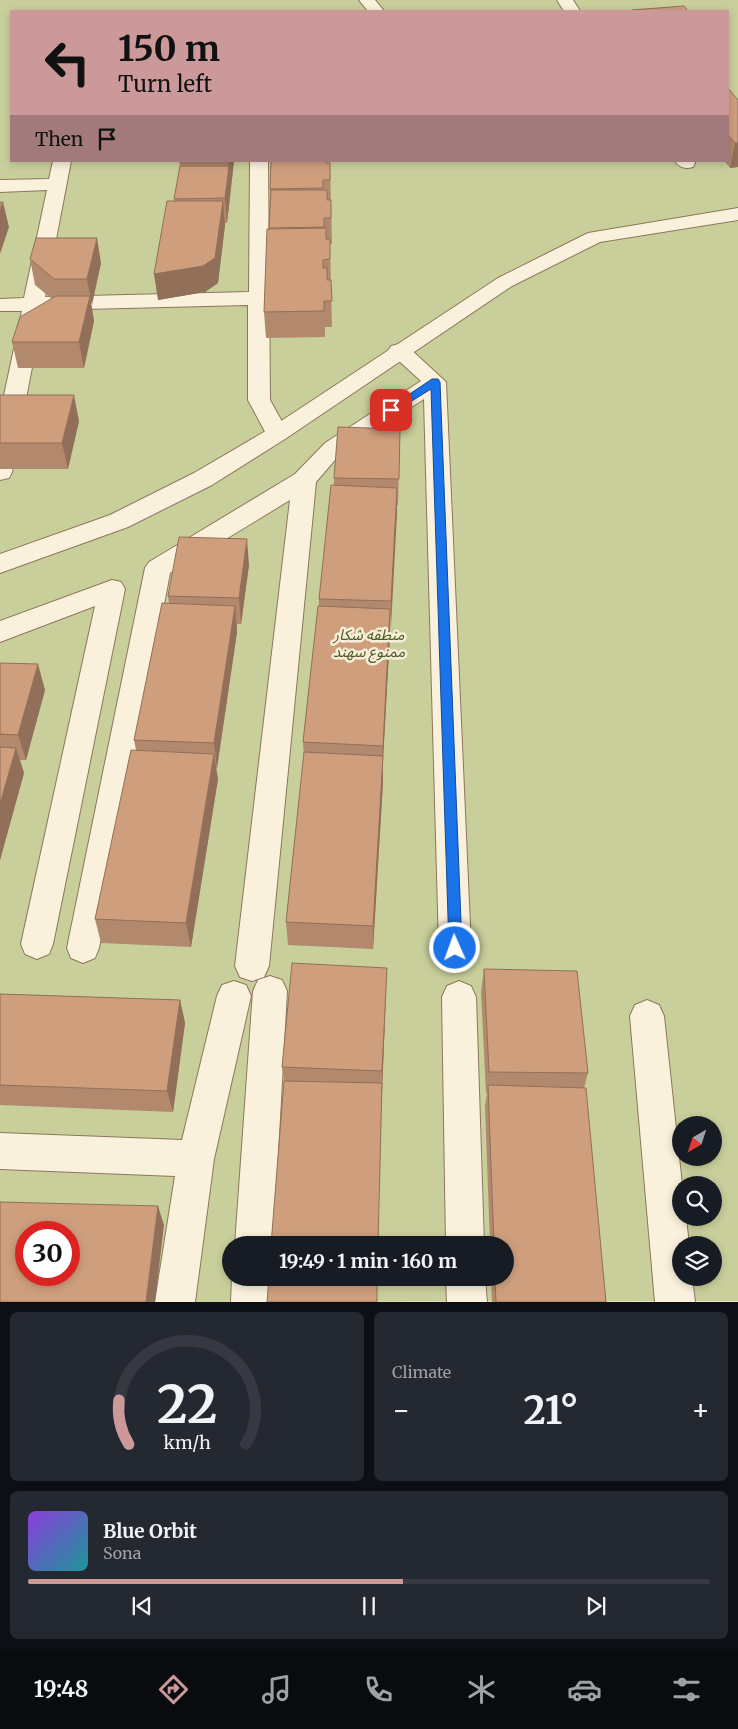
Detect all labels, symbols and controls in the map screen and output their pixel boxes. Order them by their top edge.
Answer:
text: 150 m [118,27,220,71]
icon: left [35,30,100,95]
text: Turn left [118,70,212,98]
icon: arrive [93,125,121,153]
text: Then [35,127,83,151]
pin [370,389,412,431]
icon: arrive [377,396,405,424]
park label: منطقه شکار ممنوع سهند [333,625,405,663]
position arrow [428,921,480,973]
north arrow [672,1116,722,1166]
map controls [672,1116,722,1286]
button: search [672,1176,722,1226]
speed limit sign: 30 [15,1221,80,1286]
button: layers [672,1236,722,1286]
text: 19:49 · 1 min · 160 m [279,1249,457,1273]
text: Climate [392,1362,451,1382]
text: 22 [157,1372,217,1437]
text: 21° [524,1387,578,1434]
text: − [392,1392,411,1428]
text: + [691,1392,710,1428]
text: km/h [163,1431,211,1454]
text: Blue Orbit [103,1519,197,1543]
text: Sona [103,1543,141,1563]
icon: previous [128,1592,156,1620]
icon: pause [355,1592,383,1620]
icon: next [582,1592,610,1620]
icon: directions [156,1672,191,1707]
icon: music [259,1672,294,1707]
icon: phone [361,1672,396,1707]
icon: climate [464,1672,499,1707]
icon: car [567,1672,602,1707]
icon: filters [669,1672,704,1707]
text: 19:48 [34,1675,89,1703]

